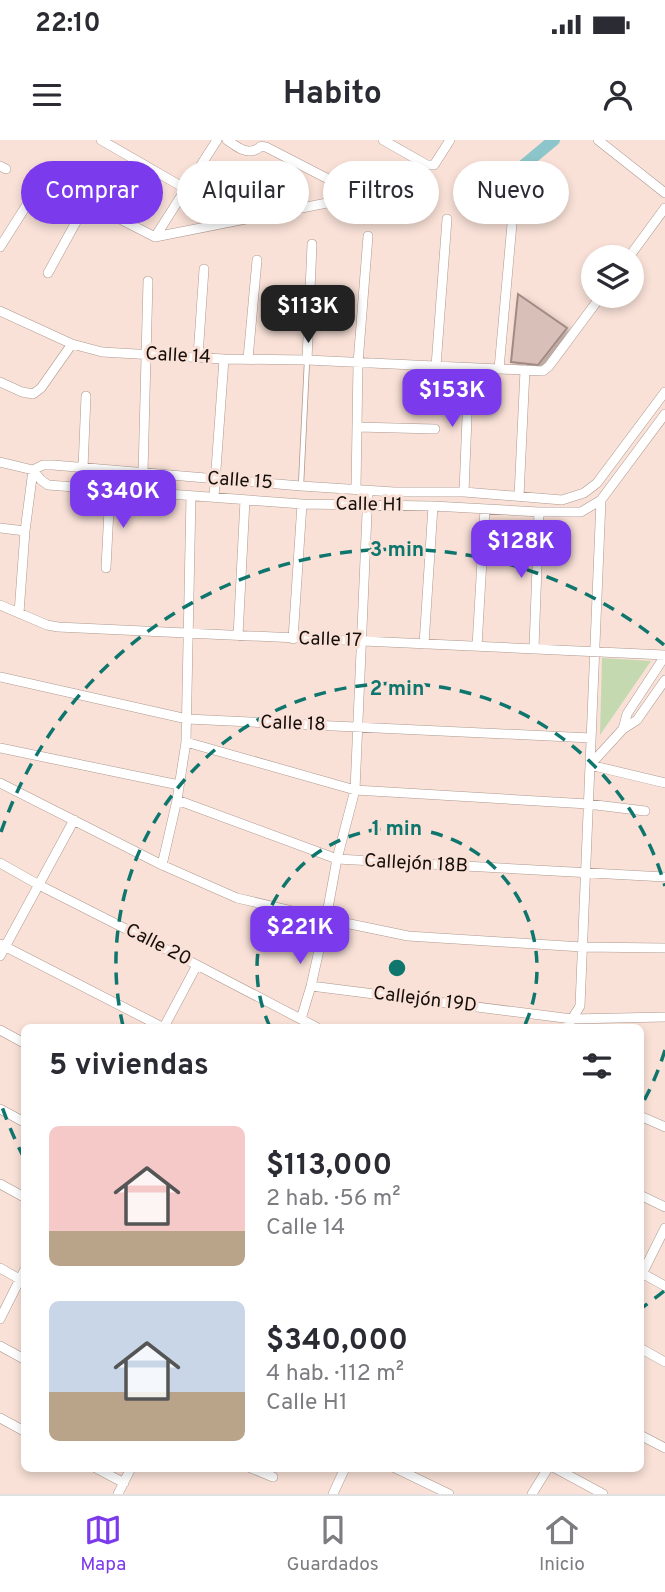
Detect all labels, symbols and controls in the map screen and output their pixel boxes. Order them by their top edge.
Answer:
text: 22:10 [35,8,101,41]
text: Habito [283,75,382,115]
icon: menu [28,76,66,114]
icon: person [599,76,637,114]
chip: Comprar [21,161,163,224]
chip: Alquilar [177,161,309,224]
chip: Filtros [323,161,439,224]
chip: Nuevo [453,161,569,224]
map controls [581,245,644,308]
button: layers [581,245,644,308]
pin: $113K [259,286,357,345]
text: $113K [277,293,339,322]
street label: Calle 14 [145,342,211,370]
pin: $153K [403,370,501,429]
text: $153K [418,377,486,406]
street label: Calle 15 [206,467,274,495]
pin: $340K [74,470,172,530]
text: $340K [86,478,160,507]
street label: Calle H1 [335,492,403,518]
pin: $128K [472,520,570,580]
text: $128K [487,528,555,557]
text: 3 min [370,537,424,564]
street label: Calle 17 [298,627,362,653]
text: 2 min [370,676,424,703]
street label: Calle 18 [260,711,326,737]
text: 1 min [372,816,422,843]
street label: Callejón 18B [363,849,469,879]
pin: $221K [251,906,349,966]
text: $221K [266,914,334,943]
street label: Calle 20 [121,918,195,972]
centre of rings [385,956,409,980]
street label: Callejón 19D [372,982,478,1018]
icon: filters [578,1047,616,1085]
text: 5 viviendas [49,1048,209,1085]
text: $113,000 [266,1148,392,1185]
icon: home [105,1154,189,1238]
text: 2 hab. · 56 m² [266,1185,401,1214]
text: Calle 14 [266,1214,345,1243]
text: $340,000 [266,1323,408,1360]
icon: home [105,1329,189,1413]
text: 4 hab. · 112 m² [266,1360,404,1389]
text: Calle H1 [266,1389,348,1418]
tab: Mapa [80,1511,126,1577]
tab: Guardados [287,1511,379,1577]
tab: Inicio [539,1511,585,1577]

